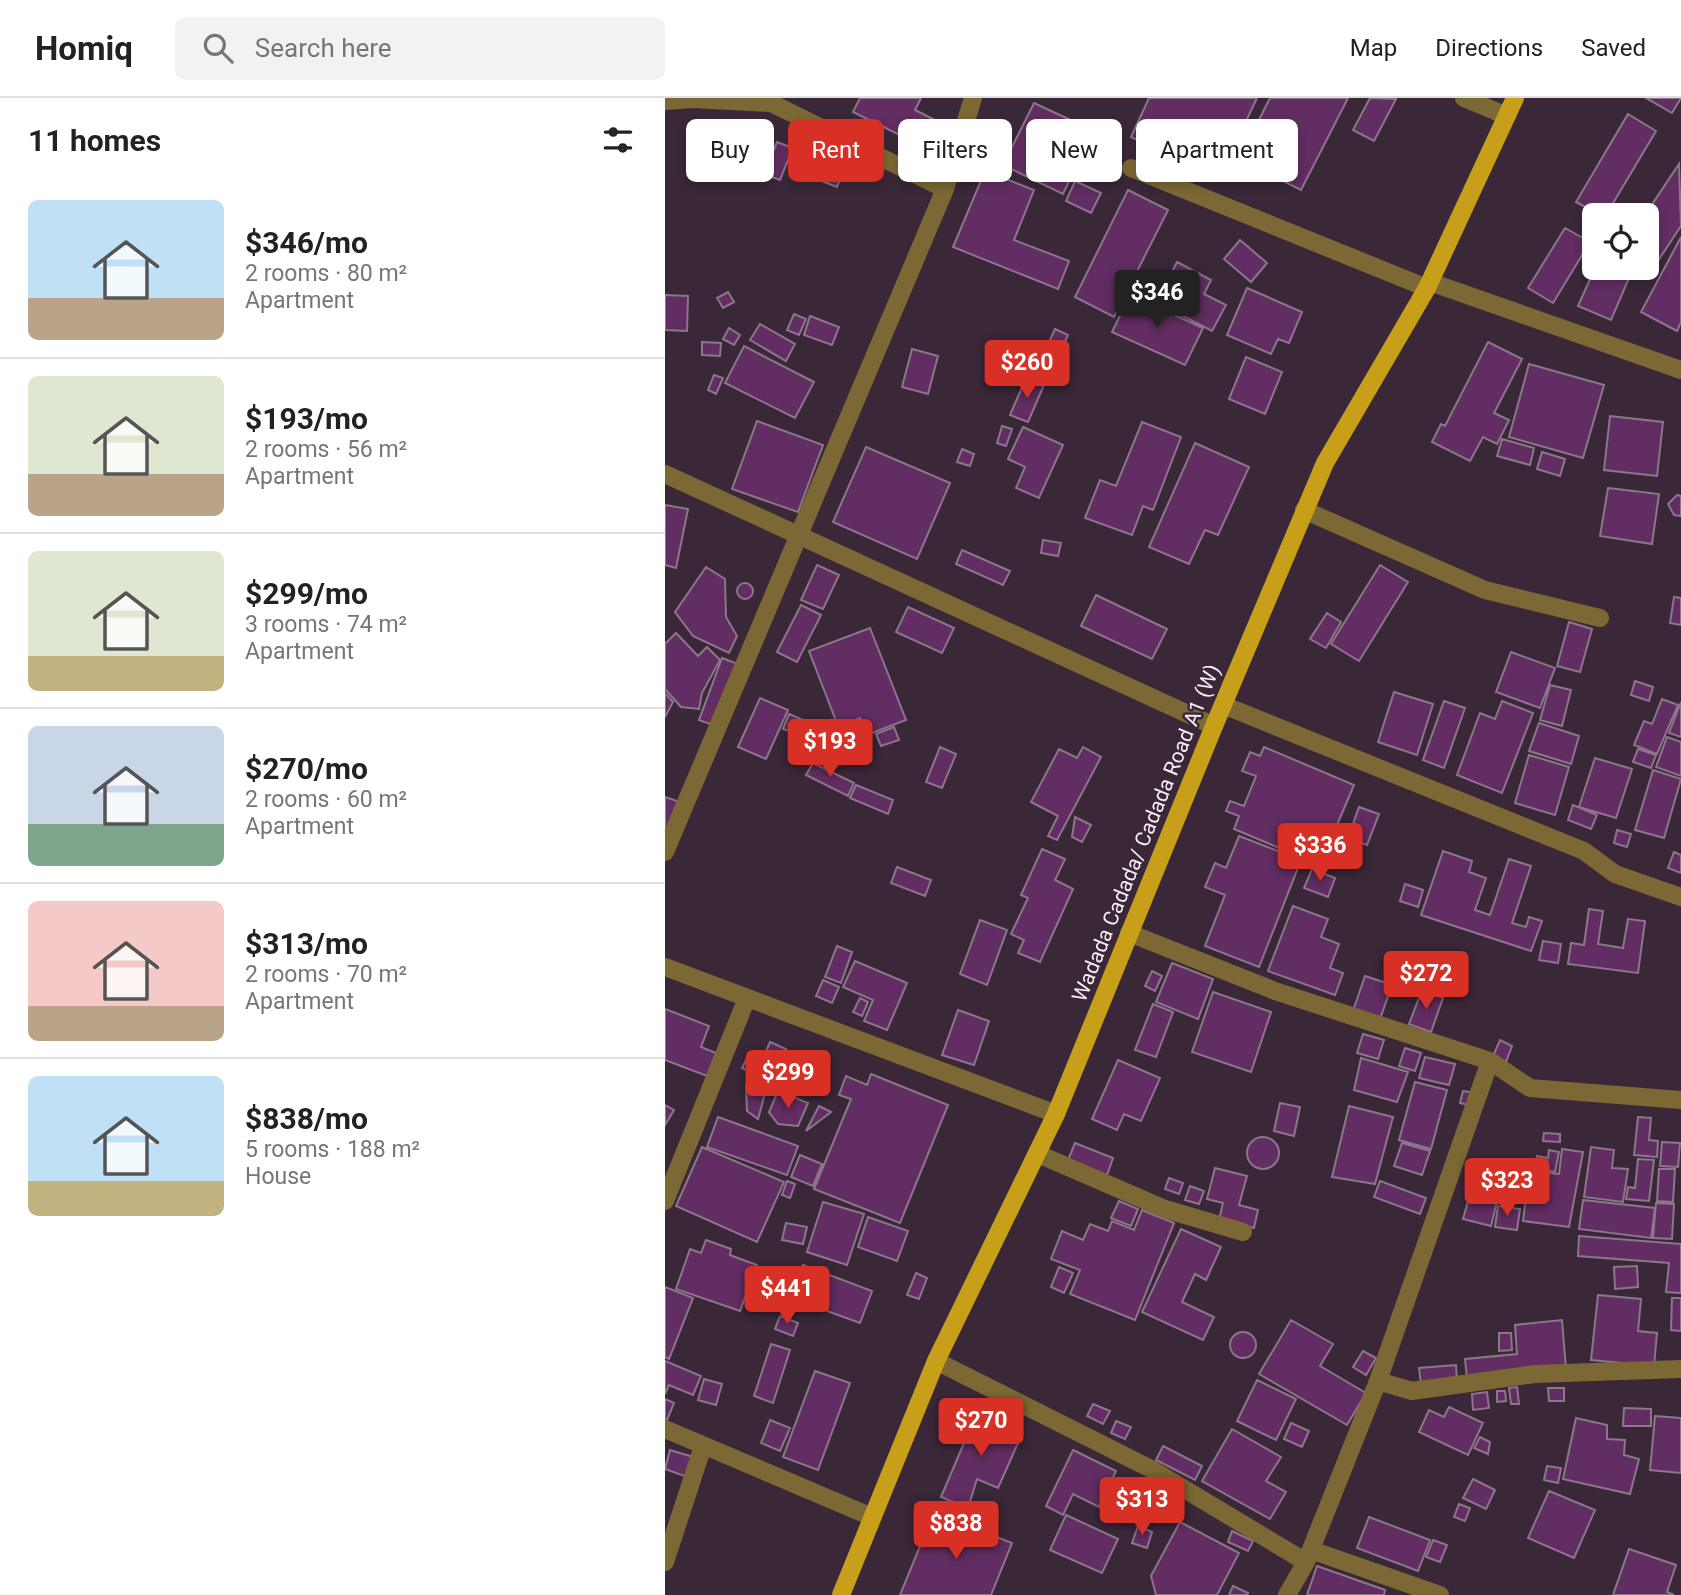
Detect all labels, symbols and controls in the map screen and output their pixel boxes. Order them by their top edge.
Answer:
search box [175,17,665,80]
text: Homiq [35,29,133,68]
icon: search [199,29,237,67]
text: Search here [255,33,392,63]
text: Map [1350,34,1397,62]
text: Directions [1435,34,1543,62]
text: Saved [1581,34,1646,62]
chip: Buy [686,119,774,182]
chip: Rent [788,119,884,182]
chip: Filters [898,119,1012,182]
chip: New [1026,119,1122,182]
chip: Apartment [1136,119,1298,182]
icon: filters [599,121,637,159]
text: 11 homes [28,123,161,158]
map controls [1582,203,1659,280]
button: locate [1582,203,1659,280]
text: $346/mo [245,225,368,260]
icon: home [84,228,168,312]
text: 2 rooms · 80 m² [245,260,407,287]
pin: $346 [1116,271,1198,330]
text: $346 [1131,279,1183,306]
text: Apartment [245,287,354,314]
pin: $260 [986,341,1068,400]
text: $260 [1001,349,1053,376]
text: $193/mo [245,401,368,436]
icon: home [84,404,168,488]
text: 2 rooms · 56 m² [245,436,407,463]
text: Apartment [245,463,354,490]
text: $299/mo [245,576,368,611]
icon: home [84,579,168,663]
text: 3 rooms · 74 m² [245,611,407,638]
text: Apartment [245,638,354,665]
street label: Wadada Cadada/ Cadada Road A1 (W) [1067,661,1225,1005]
pin: $193 [789,720,871,779]
text: $193 [804,728,856,755]
text: $270/mo [245,751,368,786]
icon: home [84,754,168,838]
text: 2 rooms · 60 m² [245,786,407,813]
text: Apartment [245,813,354,840]
pin: $336 [1279,824,1361,883]
text: $336 [1294,832,1346,859]
text: $313/mo [245,926,368,961]
icon: home [84,929,168,1013]
pin: $272 [1385,951,1467,1011]
text: $272 [1400,960,1452,987]
text: 2 rooms · 70 m² [245,961,407,988]
text: Apartment [245,988,354,1015]
pin: $299 [747,1051,829,1110]
text: $299 [762,1059,814,1086]
text: $838/mo [245,1101,368,1136]
icon: home [84,1104,168,1188]
text: 5 rooms · 188 m² [245,1136,420,1163]
pin: $323 [1466,1158,1548,1218]
text: House [245,1163,311,1190]
text: $323 [1481,1167,1533,1194]
pin: $441 [746,1266,828,1326]
text: $441 [761,1275,813,1302]
pin: $270 [940,1398,1022,1458]
text: $270 [955,1407,1007,1434]
pin: $313 [1101,1478,1183,1537]
text: $313 [1116,1486,1168,1513]
pin: $838 [915,1502,997,1561]
text: $838 [930,1510,982,1537]

